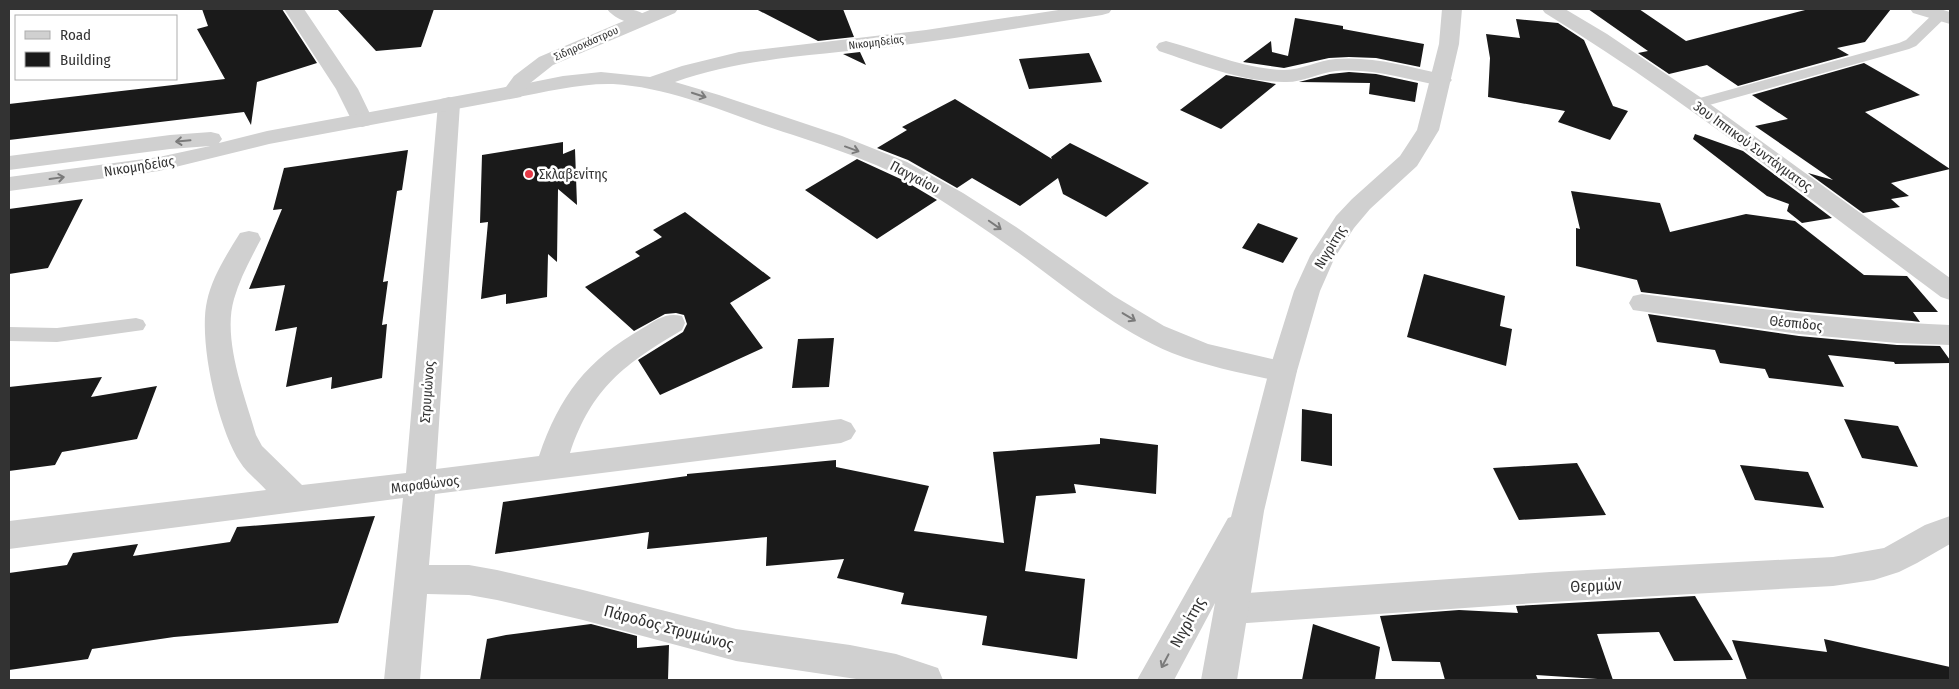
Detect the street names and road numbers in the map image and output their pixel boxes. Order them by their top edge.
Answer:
street label: Σιδηροκάστρου [552,23,620,63]
street label: Νικομηδείας [848,33,905,52]
street label: 3ου Ιππικού Συντάγματος [1690,98,1815,195]
street label: Νικομηδείας [103,153,175,180]
street label: Παγγαίου [887,157,943,198]
street label: Νιγρίτης [1311,222,1350,272]
street label: Θέσπιδος [1769,312,1823,335]
street label: Στρυμώνος [417,360,438,424]
street label: Μαραθώνος [390,472,460,497]
street label: Θερμών [1570,575,1622,596]
street label: Νιγρίτης [1166,594,1209,651]
street label: Πάροδος Στρυμώνος [602,601,736,654]

